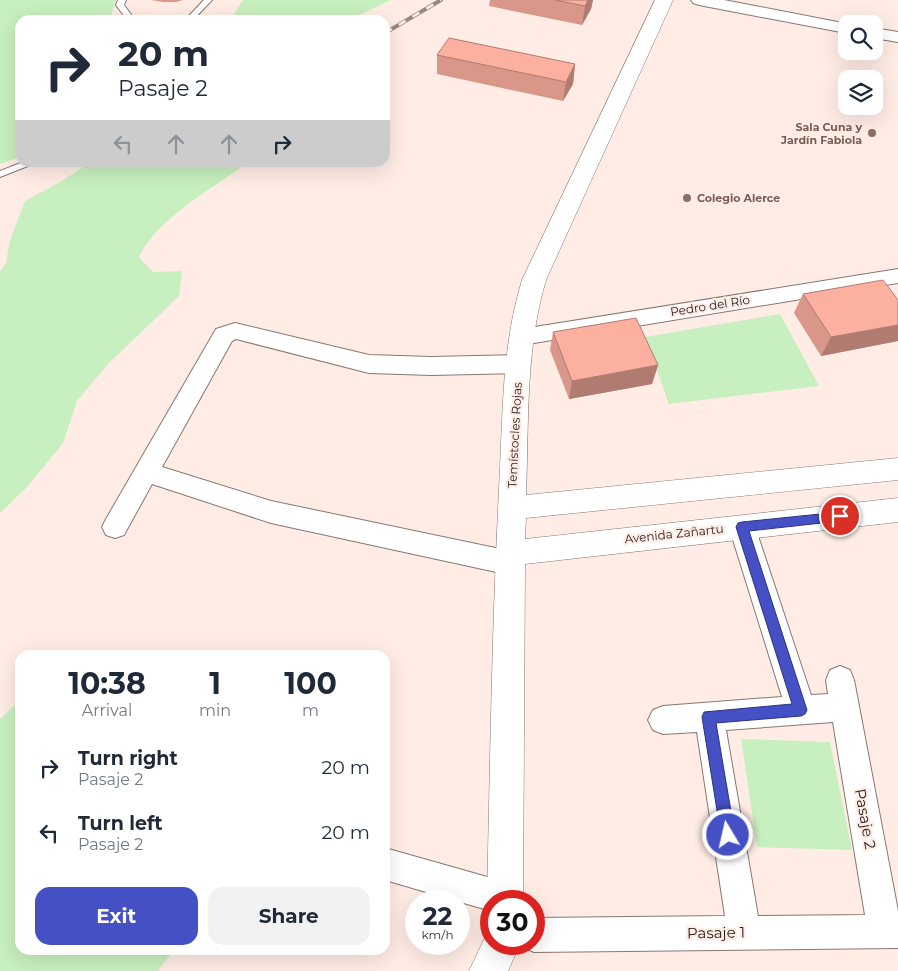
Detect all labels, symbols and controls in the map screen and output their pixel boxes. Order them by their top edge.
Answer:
map controls [838,15,883,115]
button: search [838,15,883,60]
text: 20 m [118,32,209,75]
icon: right [35,35,100,100]
button: layers [838,70,883,115]
text: Pasaje 2 [118,75,208,102]
place label: Sala Cuna y Jardín Fabiola [780,120,862,147]
marker: Sala Cuna y Jardín Fabiola [866,127,878,139]
icon: left [109,130,137,158]
icon: ahead [162,130,190,158]
icon: ahead [215,130,243,158]
icon: right [268,130,296,158]
place label: Colegio Alerce [697,191,780,205]
marker: Colegio Alerce [681,192,693,204]
street label: Pedro del Río [669,292,751,319]
street label: Temístocles Rojas [504,382,525,488]
pin [819,495,861,537]
icon: arrive [826,502,854,530]
street label: Avenida Zañartu [624,521,724,546]
text: 10:38 [68,665,146,702]
text: 1 [209,665,221,702]
text: 100 [284,665,337,702]
text: Arrival [82,701,132,720]
text: min [199,701,231,720]
text: m [302,701,319,720]
text: Turn right [78,747,178,770]
icon: right [35,754,63,782]
text: 20 m [322,756,370,779]
text: Pasaje 2 [78,770,143,789]
street label: Pasaje 2 [851,787,880,851]
position arrow [701,808,753,860]
text: Turn left [78,812,163,835]
icon: left [35,819,63,847]
text: 20 m [322,821,370,844]
text: Pasaje 2 [78,835,143,854]
button: Exit [35,887,198,945]
button: Share [208,887,370,945]
speed limit sign: 30 [480,890,545,955]
text: 22 [423,901,452,931]
street label: Pasaje 1 [687,922,745,943]
text: km/h [421,927,454,942]

